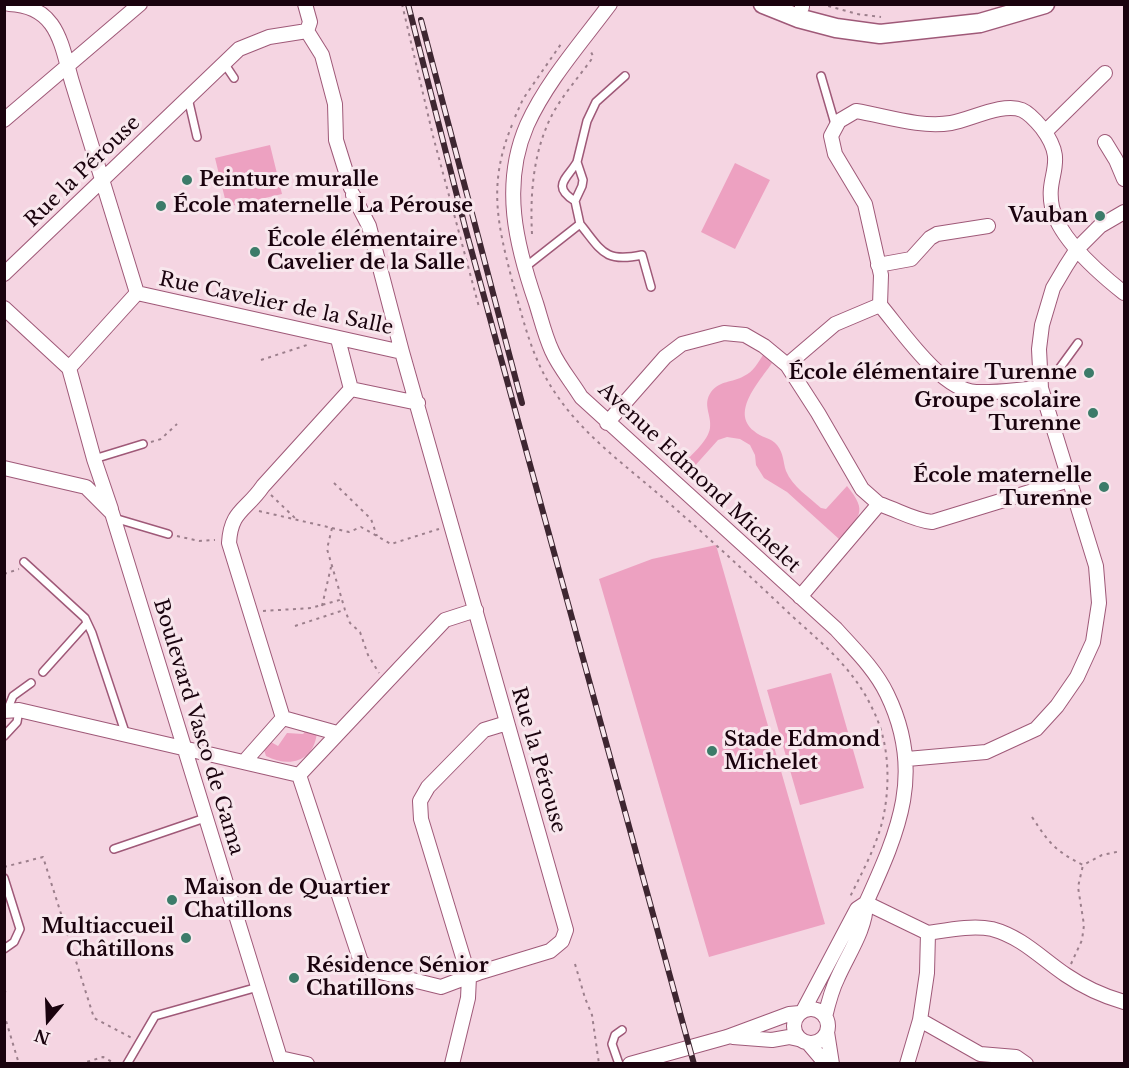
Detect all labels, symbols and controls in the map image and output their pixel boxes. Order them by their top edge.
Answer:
street label: Rue la Pérouse [20,111,146,233]
place label: Peinture muralle [199,168,379,192]
marker: Peinture muralle [180,173,194,187]
place label: École maternelle La Pérouse [173,194,473,218]
marker: École maternelle La Pérouse [154,199,168,213]
place label: Vauban [1009,204,1088,228]
marker: Vauban [1093,209,1107,223]
place label: École élémentaire Cavelier de la Salle [267,228,465,275]
marker: École élémentaire Cavelier de la Salle [248,245,262,259]
street label: Rue Cavelier de la Salle [157,267,395,341]
place label: École élémentaire Turenne [789,361,1077,385]
marker: École élémentaire Turenne [1082,366,1096,380]
street label: Avenue Edmond Michelet [593,378,805,578]
place label: Groupe scolaire Turenne [914,389,1081,436]
marker: Groupe scolaire Turenne [1086,406,1100,420]
place label: École maternelle Turenne [913,464,1092,511]
marker: École maternelle Turenne [1097,480,1111,494]
street label: Boulevard Vasco de Gama [148,596,248,858]
street label: Rue la Pérouse [506,684,570,836]
place label: Stade Edmond Michelet [724,728,880,775]
marker: Stade Edmond Michelet [705,744,719,758]
place label: Maison de Quartier Chatillons [184,876,390,923]
marker: Maison de Quartier Chatillons [165,893,179,907]
place label: Multiaccueil Châtillons [41,915,174,962]
marker: Multiaccueil Châtillons [179,931,193,945]
place label: Résidence Sénior Chatillons [306,954,489,1001]
marker: Résidence Sénior Chatillons [287,971,301,985]
north arrow [18,990,78,1050]
text: N [32,1025,53,1049]

